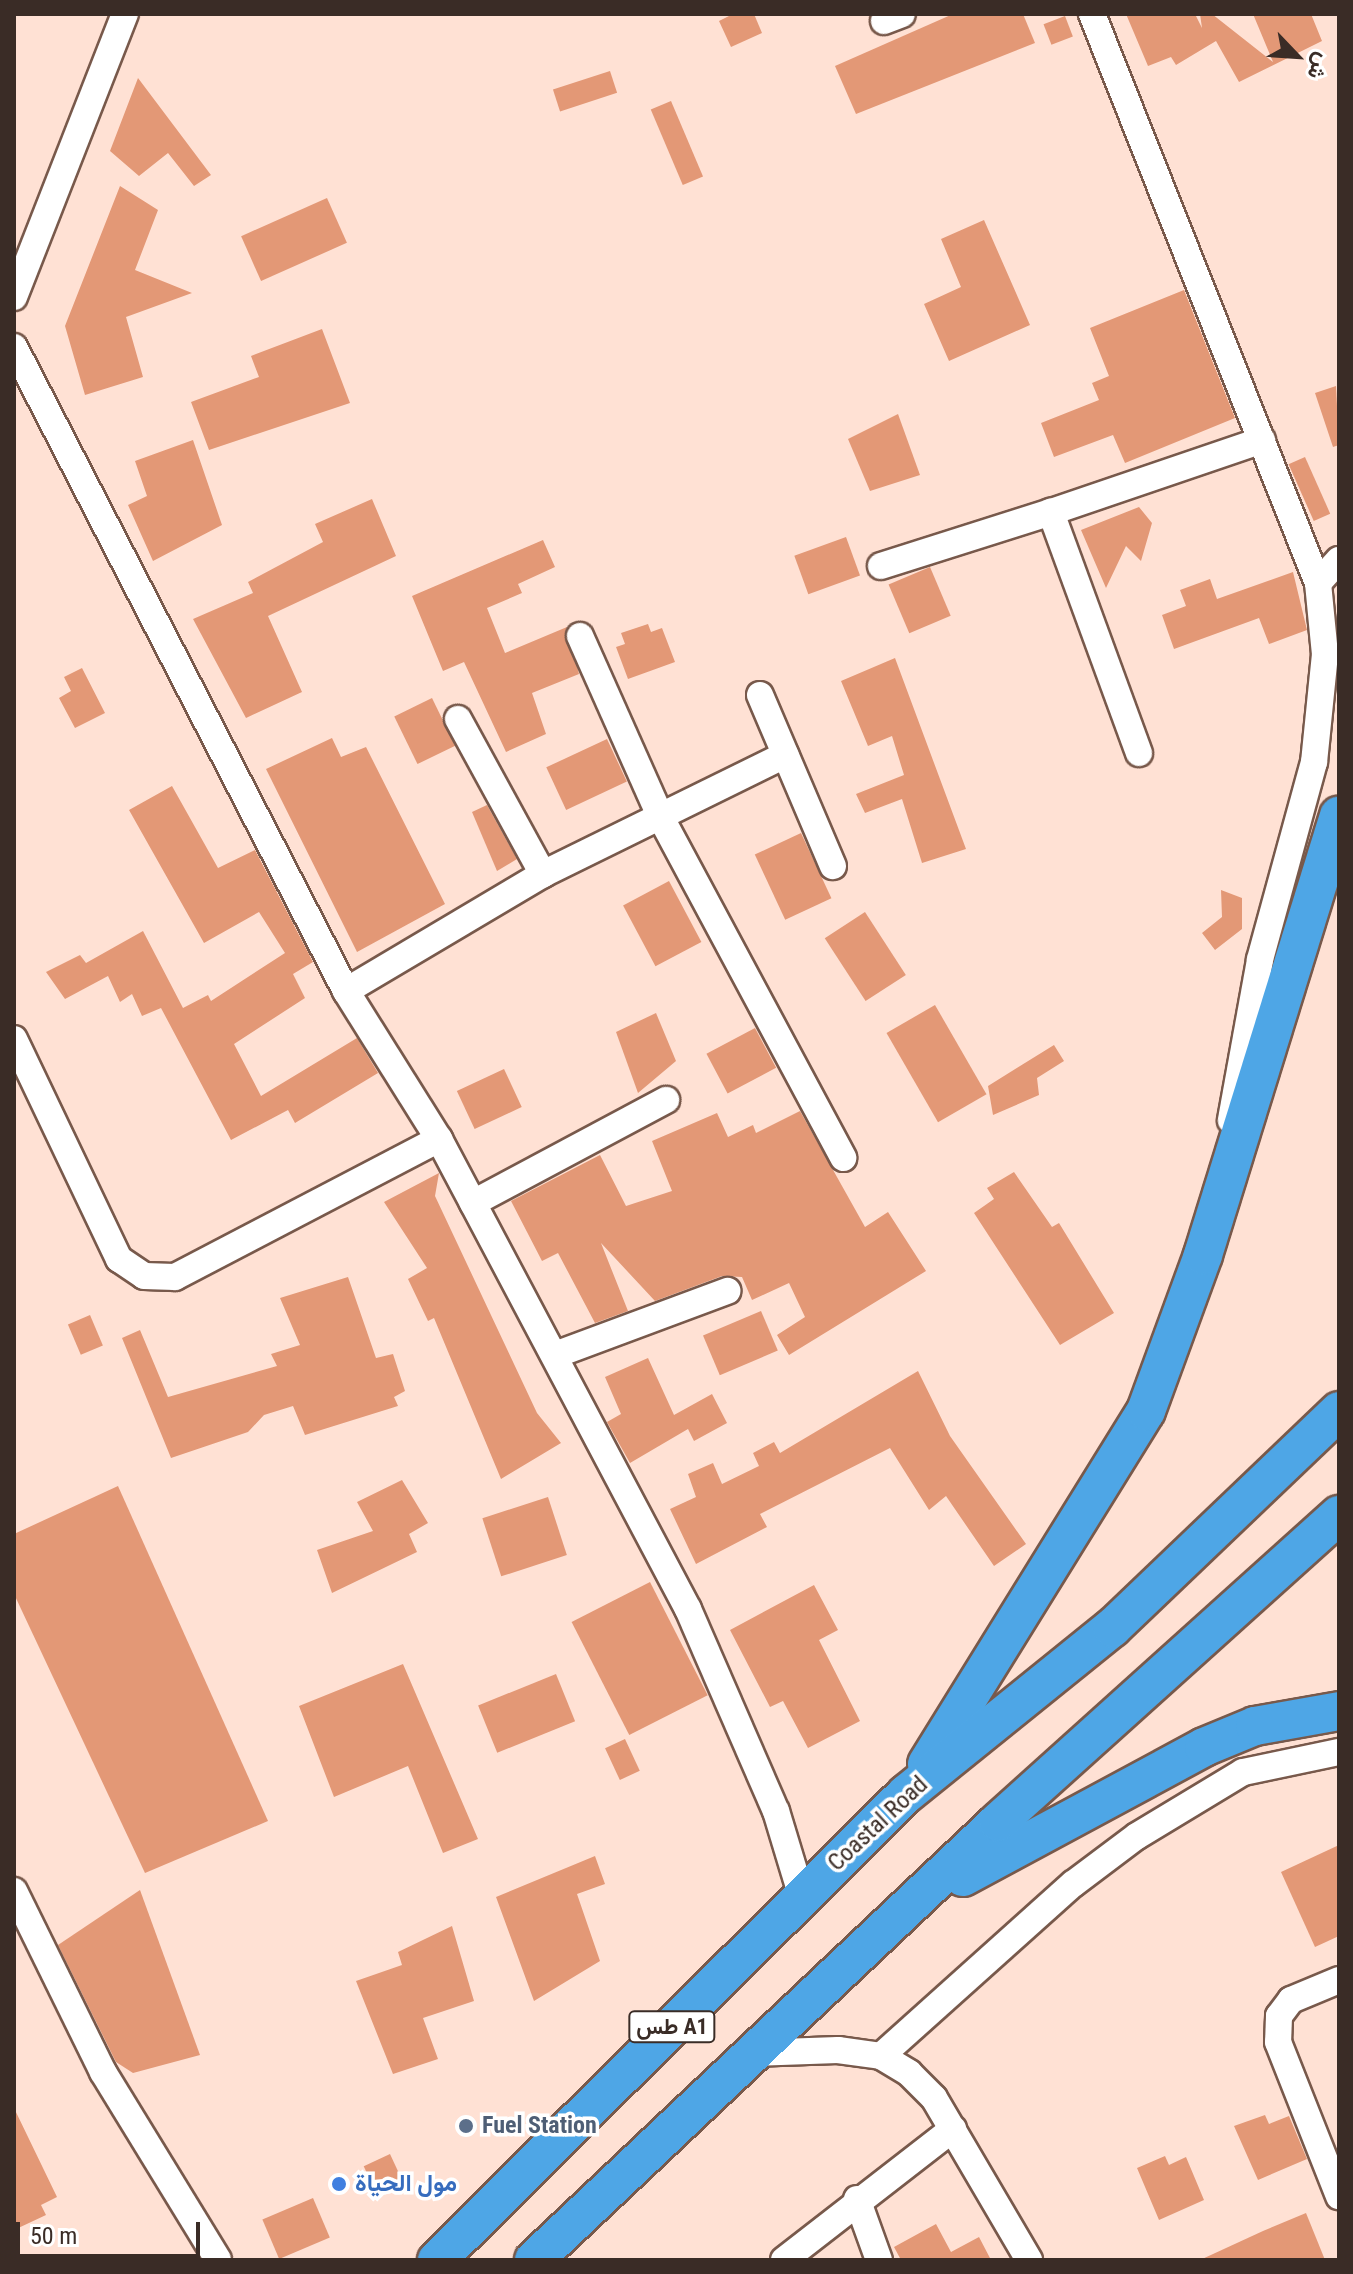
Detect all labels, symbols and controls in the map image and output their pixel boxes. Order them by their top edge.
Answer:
north arrow [1257,16,1337,96]
text: ش [1302,49,1336,84]
street label: Coastal Road [822,1771,934,1877]
road number: طس A1 [628,2009,716,2045]
place label: Fuel Station [482,2112,597,2140]
marker: Fuel Station [457,2117,475,2135]
place label: مول الحياة [355,2170,457,2198]
marker: مول الحياة [330,2175,348,2193]
scale bar [20,2206,204,2256]
text: 50 m [30,2222,77,2250]

